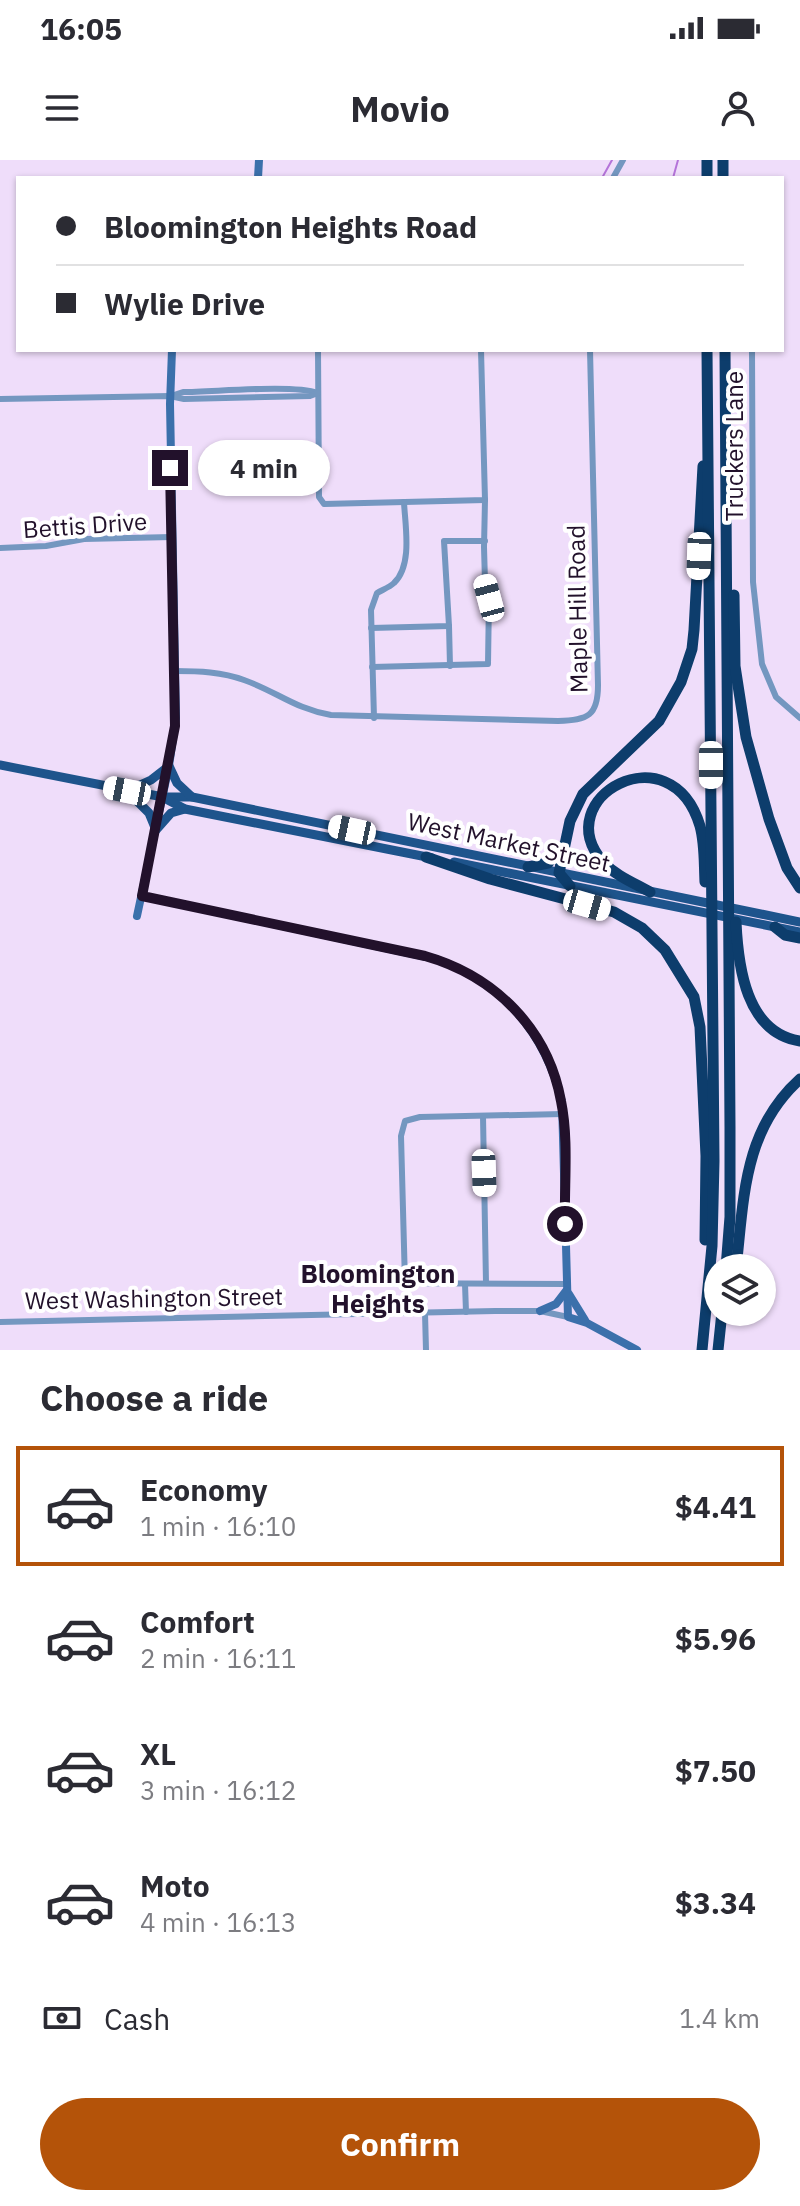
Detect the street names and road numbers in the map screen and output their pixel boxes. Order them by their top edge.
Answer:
street label: Truckers Lane [718,371,750,521]
street label: Bettis Drive [22,505,148,545]
street label: Maple Hill Road [560,525,594,693]
street label: West Market Street [405,805,613,879]
street label: West Washington Street [25,1280,283,1316]

